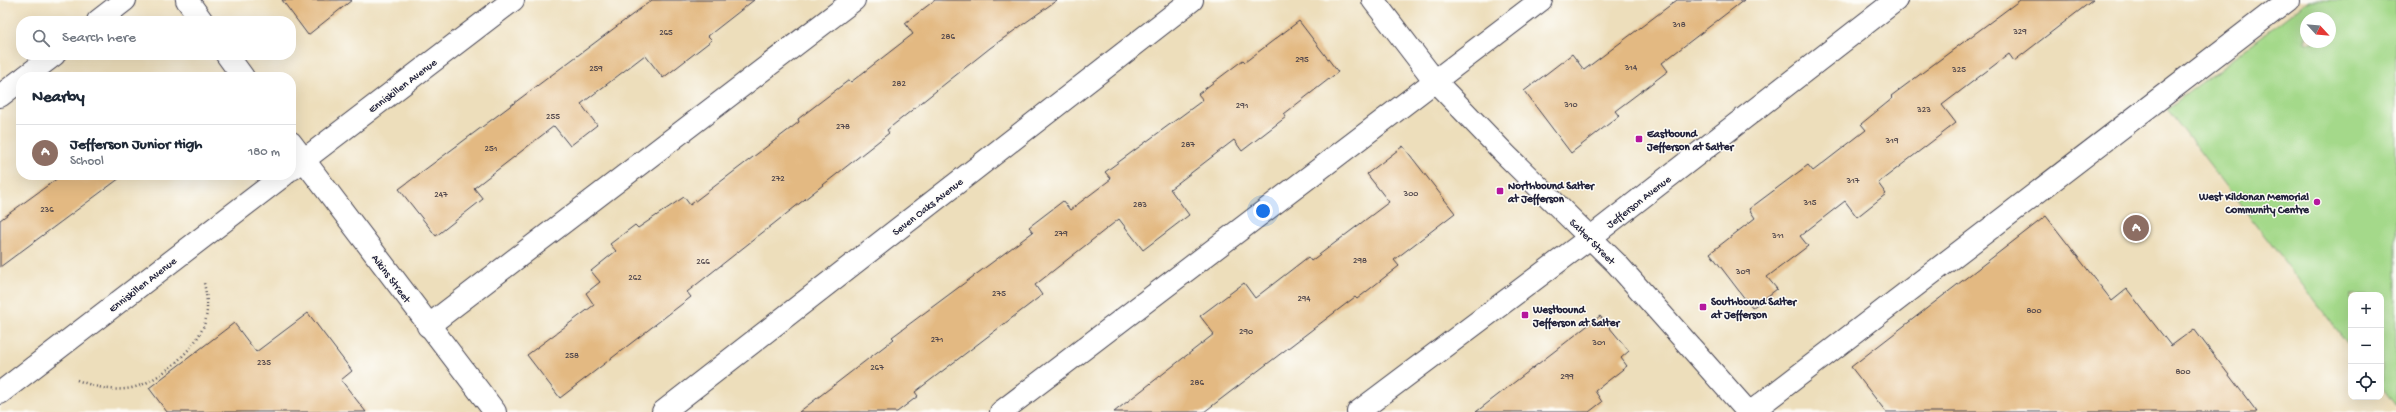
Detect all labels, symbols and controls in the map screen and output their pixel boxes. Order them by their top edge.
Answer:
north arrow [2300,12,2336,48]
search box [16,16,296,60]
house number: 318 [1671,20,1686,31]
icon: search [30,27,52,49]
house number: 329 [2012,27,2027,38]
house number: 265 [659,28,673,39]
text: Search here [62,29,136,47]
house number: 286 [941,32,955,43]
house number: 295 [1295,55,1309,66]
street label: Enniskillen Avenue [367,57,440,116]
house number: 314 [1624,63,1638,74]
house number: 259 [589,64,603,75]
house number: 325 [1951,65,1966,76]
house number: 282 [892,79,906,90]
text: Nearby [32,88,85,108]
house number: 310 [1563,100,1578,111]
house number: 291 [1236,101,1249,112]
house number: 323 [1916,105,1931,116]
house number: 255 [546,112,560,123]
house number: 278 [836,122,850,133]
place label: Eastbound Jefferson at Salter [1646,128,1734,154]
marker: Eastbound Jefferson at Salter [1634,134,1644,144]
text: Jefferson Junior High [70,136,202,154]
house number: 319 [1885,136,1899,147]
house number: 287 [1181,140,1195,151]
house number: 251 [485,144,498,155]
text: A [41,145,49,160]
text: 180 m [248,145,280,160]
text: School [70,154,104,169]
street label: Jefferson Avenue [1604,173,1674,231]
house number: 272 [771,174,785,185]
street label: Seven Oaks Avenue [890,176,966,239]
house number: 317 [1846,176,1860,187]
place label: Northbound Salter at Jefferson [1507,180,1595,206]
marker: Northbound Salter at Jefferson [1495,186,1505,196]
house number: 300 [1403,189,1418,200]
house number: 247 [434,190,448,201]
place label: West Kildonan Memorial Community Centre [2198,191,2310,217]
marker: West Kildonan Memorial Community Centre [2312,197,2322,207]
house number: 315 [1802,198,1817,209]
house number: 283 [1133,200,1147,211]
your location [1253,201,1273,221]
house number: 236 [40,205,54,216]
pin: A [2123,213,2149,243]
street label: Salter Street [1566,217,1618,269]
house number: 279 [1054,229,1068,240]
house number: 311 [1771,231,1784,242]
street label: Aikins Street [368,253,413,307]
street label: Enniskillen Avenue [107,255,180,316]
house number: 298 [1353,256,1367,267]
house number: 266 [696,257,710,268]
house number: 309 [1735,267,1751,278]
house number: 262 [628,273,642,284]
house number: 275 [992,289,1006,300]
map controls [2348,292,2384,400]
button: + [2348,292,2384,328]
house number: 294 [1297,294,1311,305]
place label: Southbound Salter at Jefferson [1710,296,1797,322]
marker: Southbound Salter at Jefferson [1698,302,1708,312]
place label: Westbound Jefferson at Salter [1532,304,1620,330]
house number: 800 [2026,306,2042,317]
marker: Westbound Jefferson at Salter [1520,310,1530,320]
house number: 290 [1239,327,1253,338]
button: − [2348,328,2384,364]
house number: 271 [931,335,944,346]
house number: 301 [1591,338,1606,349]
house number: 258 [565,351,579,362]
house number: 235 [257,358,271,369]
house number: 267 [870,363,884,374]
button: locate [2348,364,2384,400]
house number: 800 [2175,367,2191,378]
house number: 299 [1560,372,1574,383]
house number: 286 [1190,378,1204,389]

